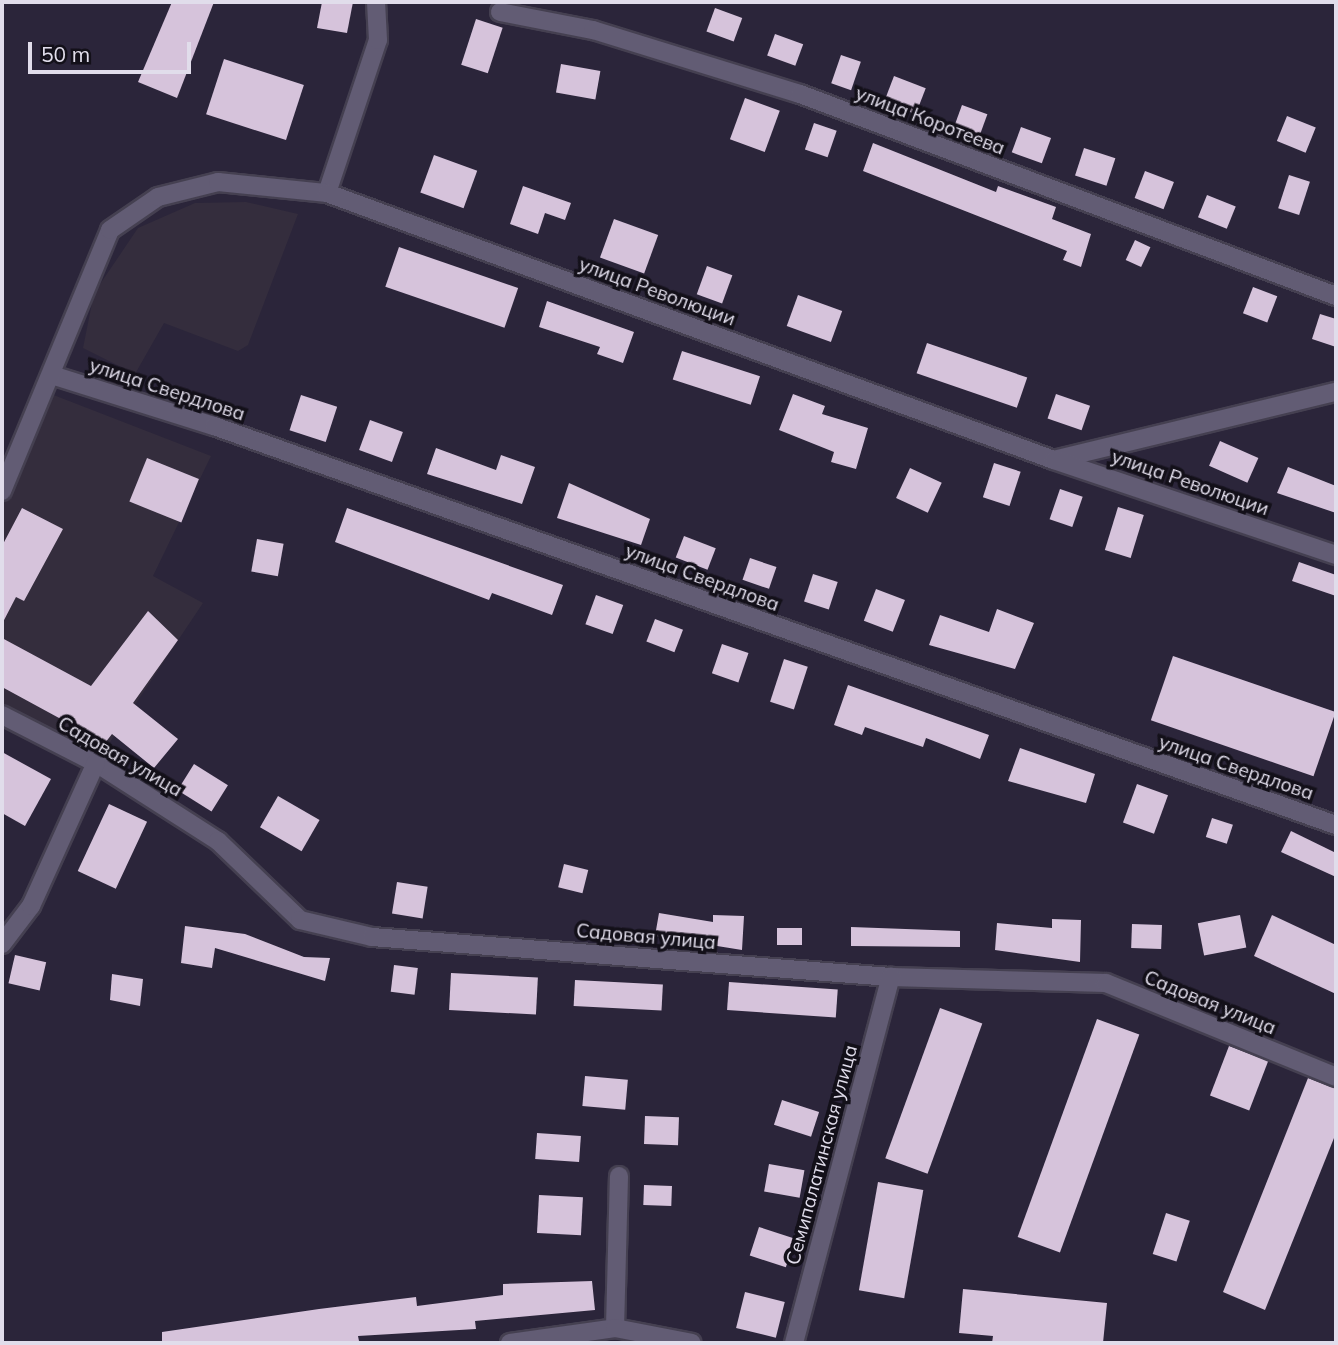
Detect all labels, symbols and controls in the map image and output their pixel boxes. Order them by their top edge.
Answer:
scale bar [32,28,194,72]
text: 50 m [41,41,90,67]
street label: улица Коротеева [852,82,1008,160]
street label: улица Революции [576,253,738,331]
street label: улица Свердлова [86,354,248,426]
street label: улица Революции [1108,445,1272,521]
street label: улица Свердлова [622,540,782,616]
street label: Садовая улица [54,712,186,802]
street label: улица Свердлова [1156,731,1316,805]
street label: Садовая улица [575,920,717,954]
street label: Садовая улица [1141,966,1279,1040]
street label: Семипалатинская улица [782,1043,862,1267]

